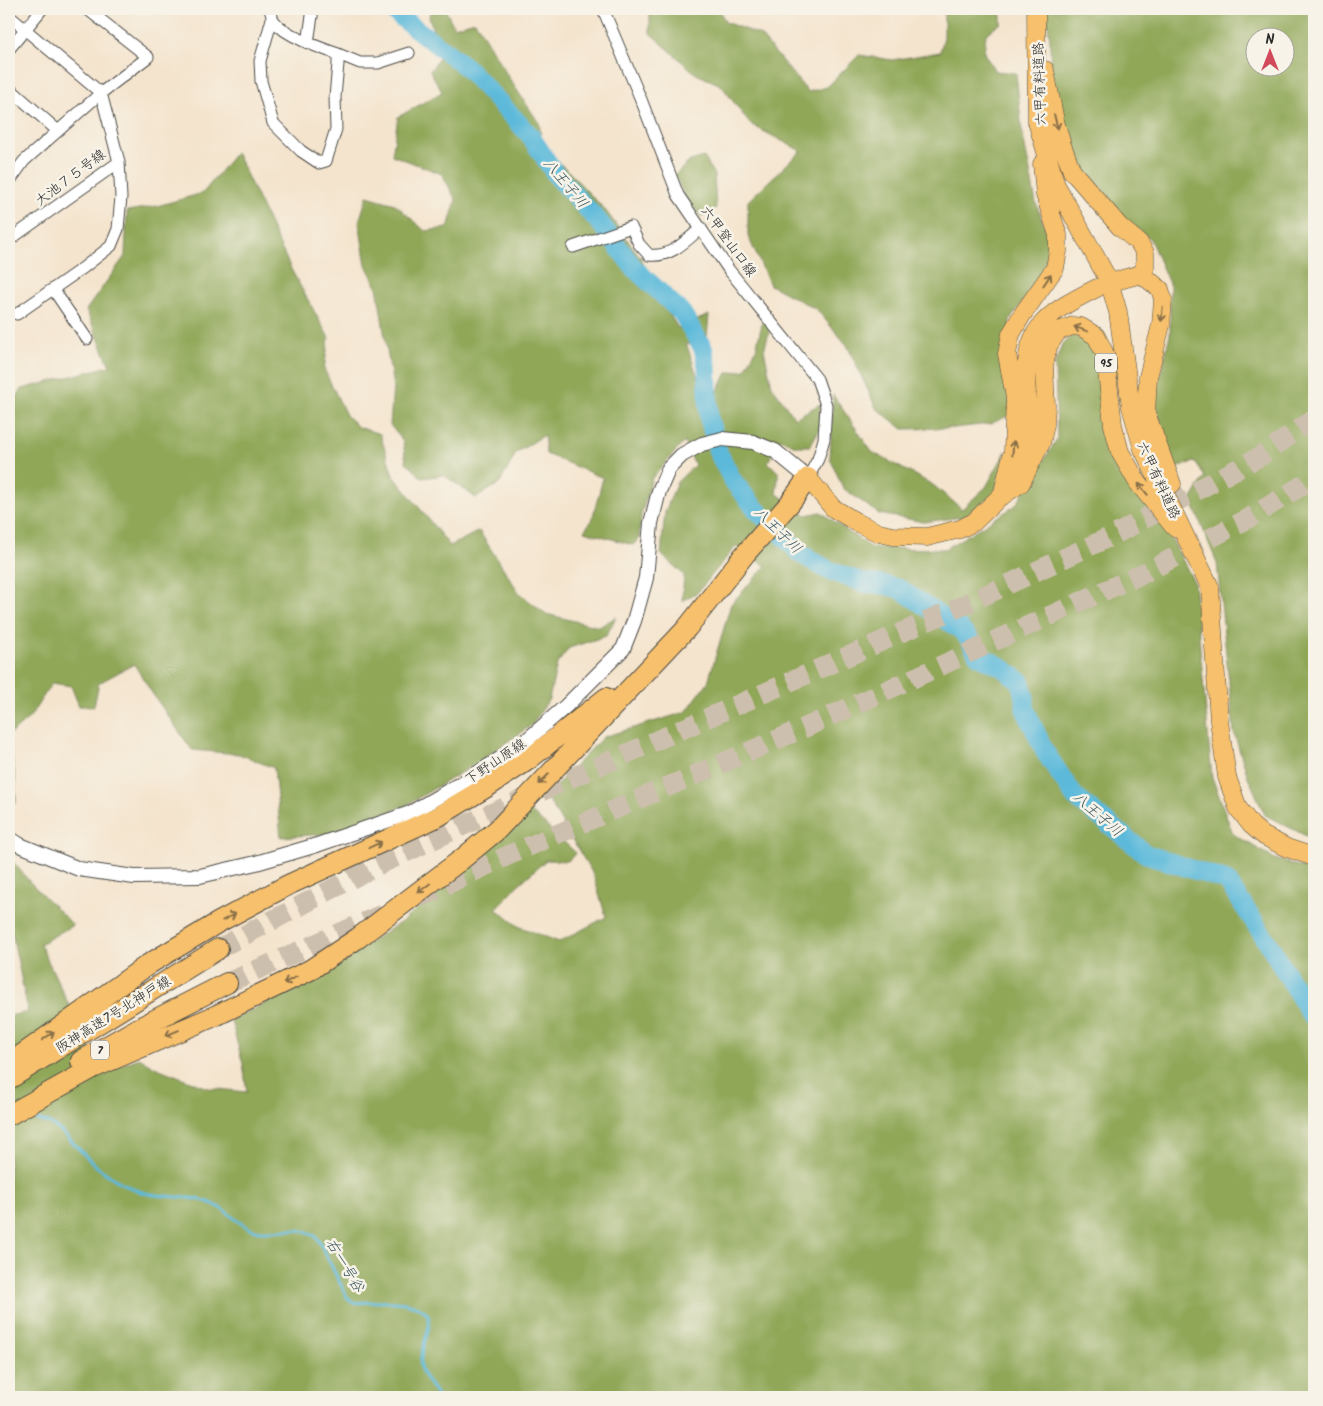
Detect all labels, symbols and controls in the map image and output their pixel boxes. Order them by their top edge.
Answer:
north arrow [1246,28,1296,78]
text: N [1266,29,1275,51]
street label: 六甲有料道路 [1028,42,1052,126]
one-way arrow [1052,113,1061,129]
street label: 大池７５号線 [30,144,111,212]
water label: 八王子川 [537,153,594,214]
street label: 六甲登山口線 [695,201,762,282]
one-way arrow [1042,273,1052,287]
one-way arrow [1157,305,1167,321]
one-way arrow [1074,324,1089,333]
road number: 95 [1095,353,1117,372]
street label: 六甲有料道路 [1130,438,1186,523]
one-way arrow [1008,440,1018,456]
one-way arrow [1137,483,1148,496]
water label: 八王子川 [747,501,807,560]
street label: 下野山原線 [460,733,531,791]
one-way arrow [538,773,550,786]
water label: 八王子川 [1067,786,1128,843]
one-way arrow [367,840,382,850]
one-way arrow [418,883,431,894]
one-way arrow [221,911,236,921]
street label: 阪神高速7号北神戸線 [52,972,174,1056]
one-way arrow [283,976,298,985]
one-way arrow [165,1029,180,1039]
one-way arrow [41,1031,55,1041]
road number: 7 [91,1040,109,1060]
water label: 右一号谷 [318,1234,370,1298]

